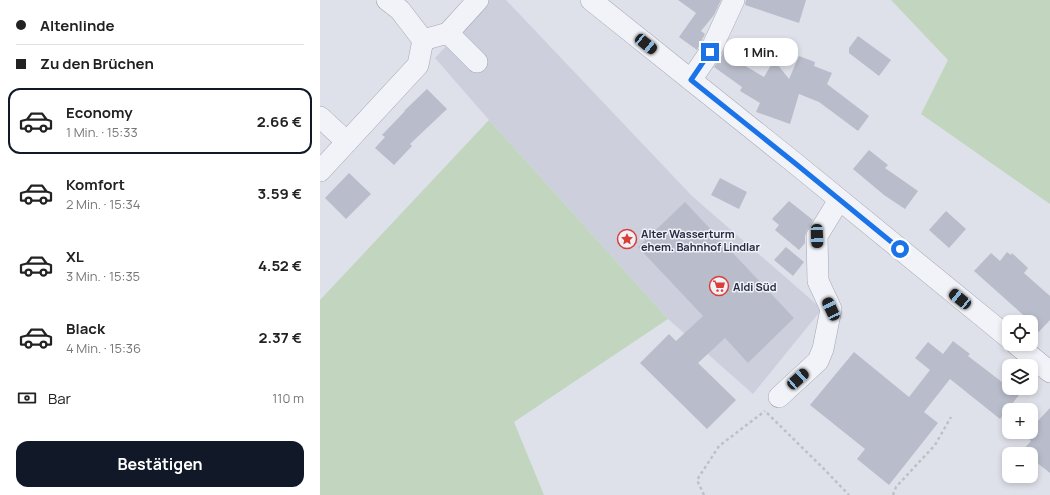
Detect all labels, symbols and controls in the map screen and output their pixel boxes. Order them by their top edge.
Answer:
text: Altenlinde [40,15,115,36]
car [633,32,659,56]
callout: 1 Min. [724,38,798,66]
route end [701,43,719,61]
text: 1 Min. [743,43,779,61]
text: Zu den Brüchen [40,53,154,74]
text: Economy [66,102,133,123]
icon: car [18,103,54,139]
text: 2.66 € [257,111,302,132]
text: 1 Min. · 15:33 [66,123,138,141]
text: Komfort [66,174,125,195]
icon: car [18,175,54,211]
text: 3.59 € [257,183,302,204]
text: 2 Min. · 15:34 [66,195,140,213]
car [811,224,823,248]
place label: Alter Wasserturm ehem. Bahnhof Lindlar [641,226,760,254]
place icon: Alter Wasserturm ehem. Bahnhof Lindlar [616,228,638,250]
route start [891,240,909,258]
text: XL [66,246,84,267]
icon: car [18,247,54,283]
text: 4.52 € [258,255,302,276]
text: 3 Min. · 15:35 [66,267,140,285]
supermarket icon: Aldi Süd [708,275,730,297]
place label: Aldi Süd [733,279,777,294]
car [947,287,973,311]
car [820,296,842,322]
map controls [1002,315,1038,483]
button: locate [1002,315,1038,351]
text: Black [66,318,105,339]
icon: car [18,319,54,355]
text: 2.37 € [259,327,302,348]
text: 4 Min. · 15:36 [66,339,141,357]
button: layers [1002,359,1038,395]
car [785,367,811,391]
icon: cash [16,387,38,409]
text: Bar [48,388,71,409]
text: 110 m [272,389,304,407]
button: + [1002,403,1038,439]
button: Bestätigen [16,441,304,487]
button: − [1002,447,1038,483]

